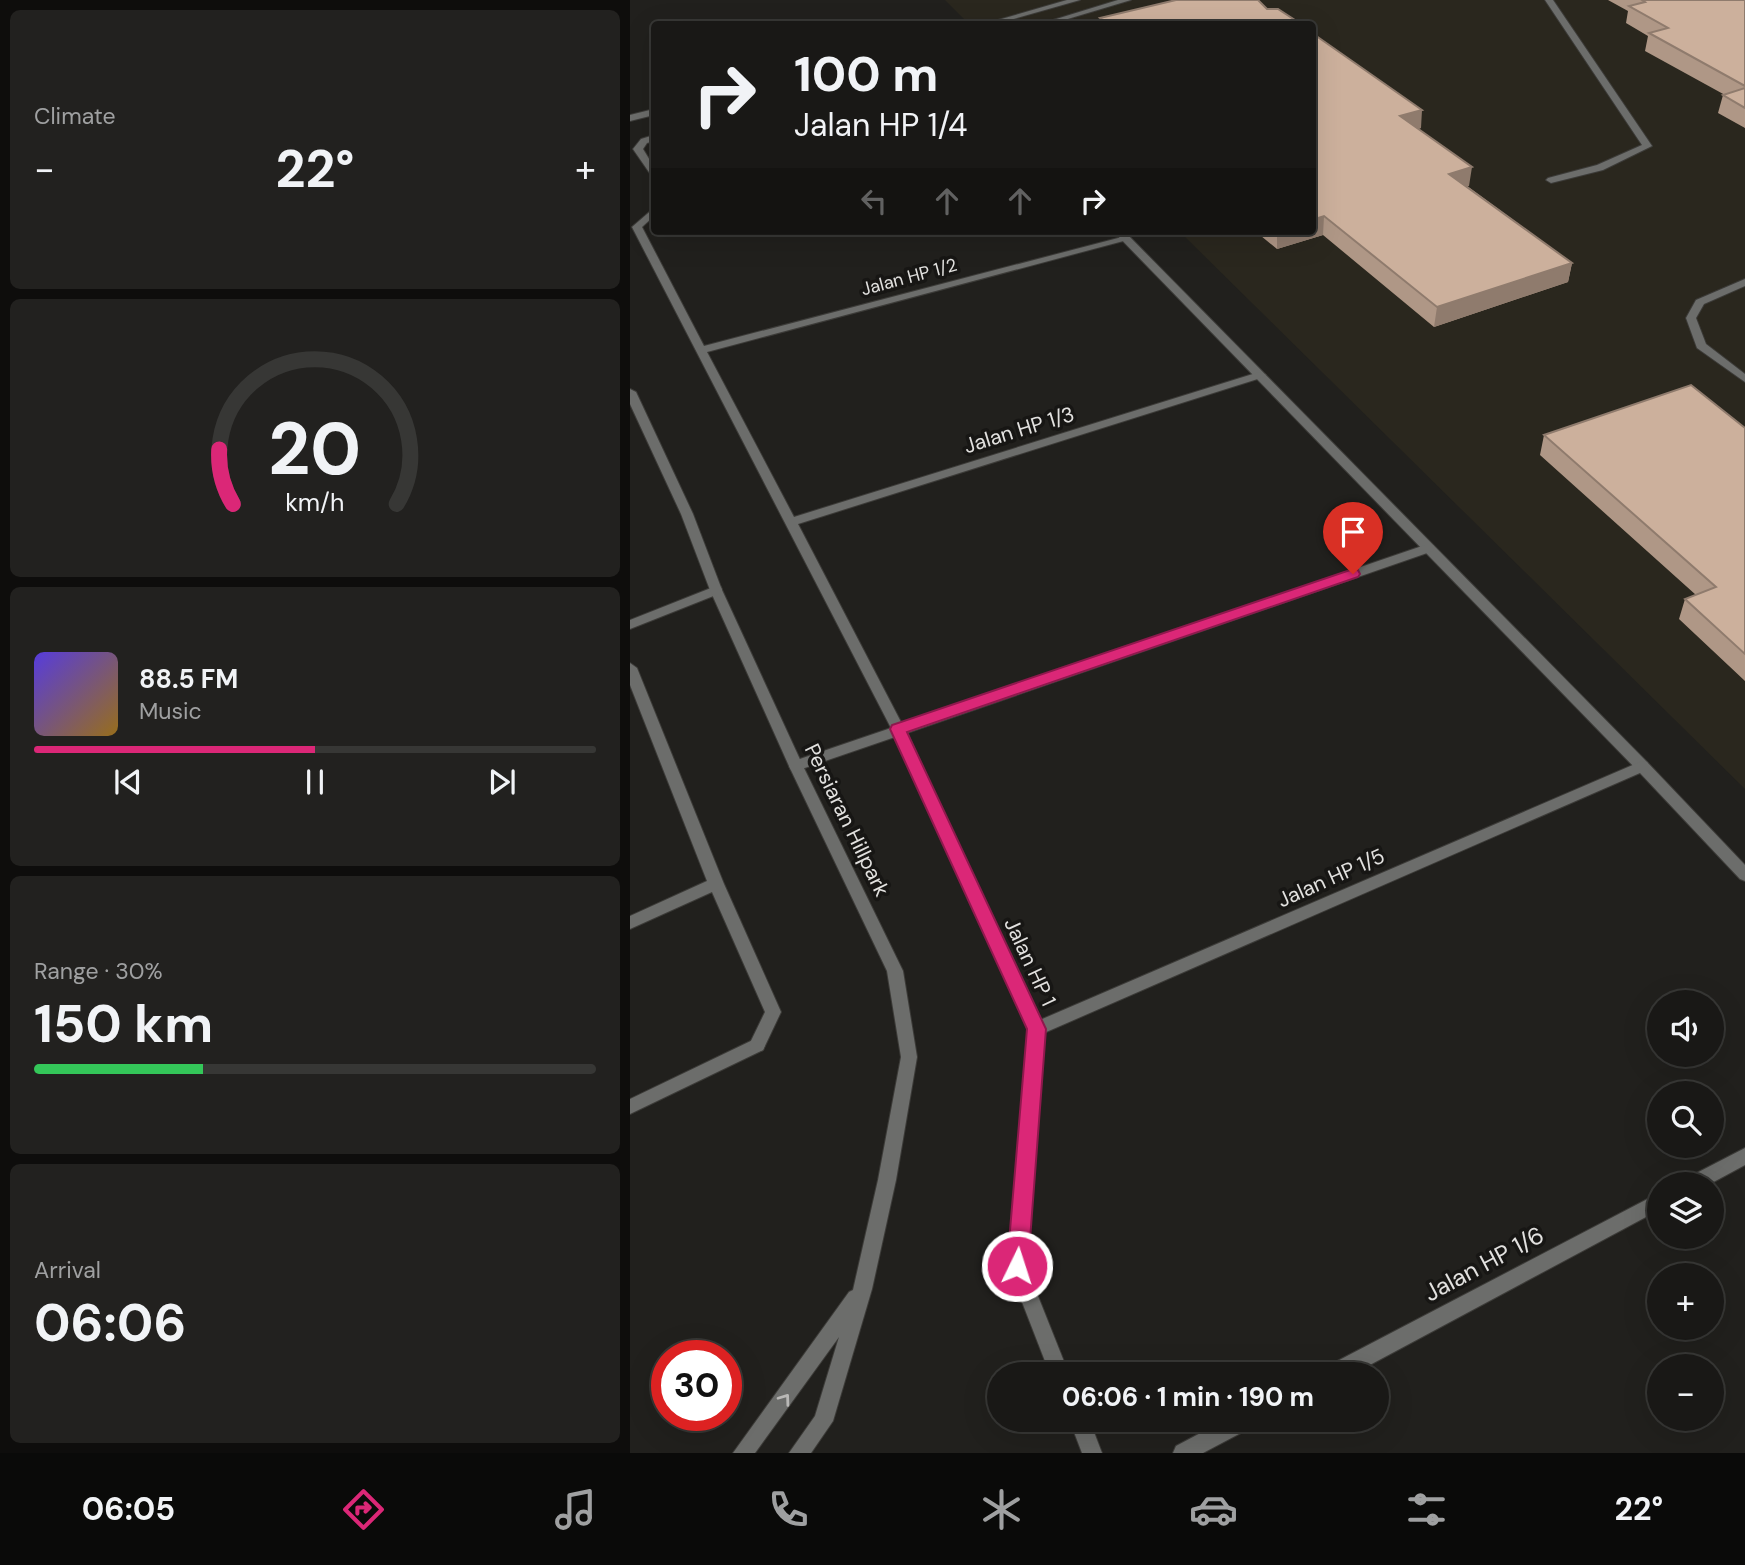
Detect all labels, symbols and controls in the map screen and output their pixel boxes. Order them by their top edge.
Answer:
text: 100 m [794,42,938,106]
icon: right [679,49,770,140]
text: Climate [34,101,116,131]
text: Jalan HP 1/4 [794,104,967,146]
text: 22° [276,135,354,203]
text: − [34,144,55,194]
text: + [575,144,596,194]
icon: left [855,182,893,220]
icon: ahead [928,182,966,220]
icon: ahead [1001,182,1039,220]
icon: right [1074,182,1112,220]
street label: Jalan HP 1/2 [858,253,960,301]
street label: Jalan HP 1/3 [960,400,1078,460]
text: 20 [269,402,361,497]
text: km/h [285,486,345,519]
pin [1323,502,1383,574]
icon: arrive [1334,513,1372,551]
text: 88.5 FM [139,662,238,696]
text: Music [139,696,202,726]
street label: Persiaran Hillpark [798,739,896,901]
icon: previous [109,763,147,801]
icon: pause [296,763,334,801]
icon: next [483,763,521,801]
street label: Jalan HP 1/5 [1273,842,1389,914]
street label: Jalan HP 1 [997,913,1063,1011]
text: Range · 30% [34,956,163,986]
text: 150 km [34,990,213,1058]
map controls [1647,990,1724,1431]
button: sound [1647,990,1724,1067]
button: search [1647,1081,1724,1158]
button: layers [1647,1172,1724,1249]
street label: Jalan HP 1/6 [1418,1219,1549,1308]
position arrow [980,1229,1054,1303]
text: Arrival [34,1255,101,1285]
button: + [1647,1263,1724,1340]
text: 06:06 [34,1289,186,1357]
speed limit sign: 30 [651,1340,742,1431]
button: − [1647,1354,1724,1431]
text: 06:06 · 1 min · 190 m [1062,1380,1314,1414]
one-way arrow [777,1394,789,1407]
icon: directions [339,1485,388,1534]
icon: music [551,1485,600,1534]
icon: phone [764,1485,813,1534]
icon: climate [977,1485,1026,1534]
icon: car [1189,1485,1238,1534]
icon: filters [1402,1485,1451,1534]
text: 06:05 [82,1488,175,1530]
text: 22° [1615,1488,1663,1530]

